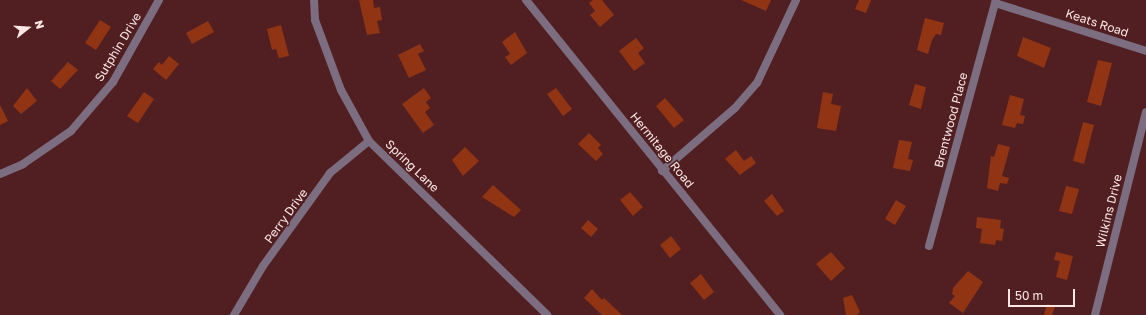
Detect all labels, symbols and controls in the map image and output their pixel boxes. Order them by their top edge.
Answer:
street label: Keats Road [1064,6,1130,40]
north arrow [8,8,48,48]
street label: Sutphin Drive [92,10,144,84]
text: N [33,18,47,30]
street label: Brentwood Place [931,71,971,169]
street label: Hermitage Road [627,109,697,191]
street label: Spring Lane [382,137,442,195]
street label: Wilkins Drive [1093,173,1125,249]
street label: Perry Drive [261,186,311,246]
scale bar [1010,281,1077,307]
text: 50 m [1015,288,1043,303]

